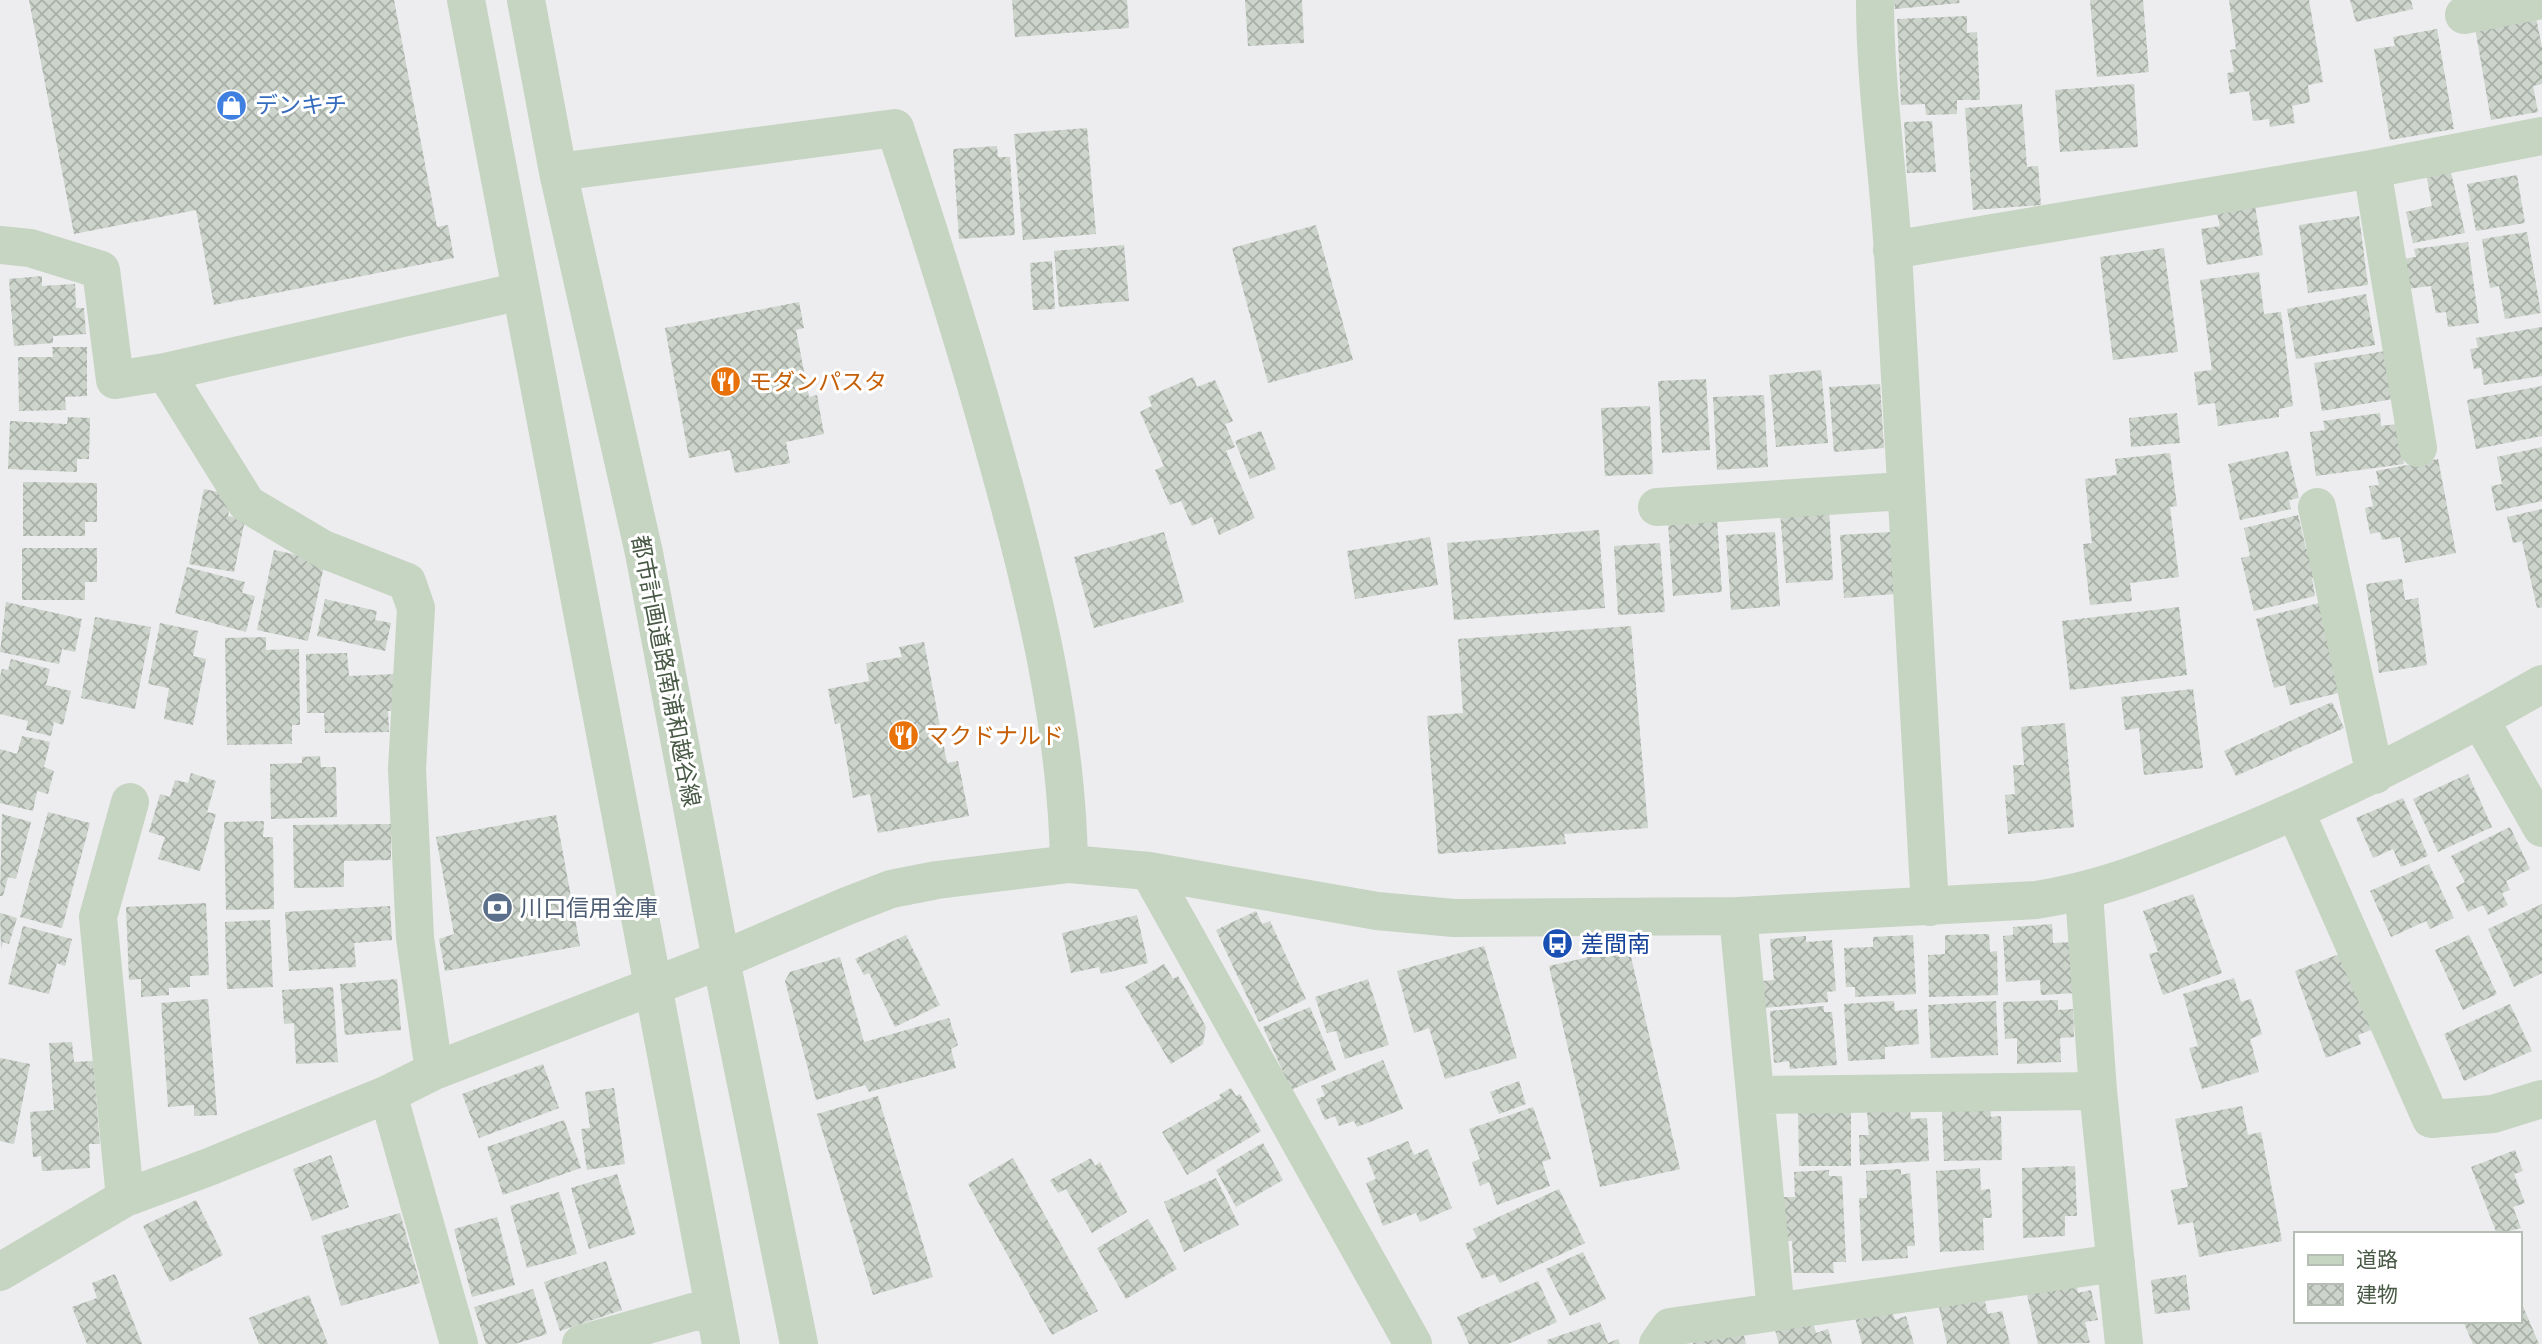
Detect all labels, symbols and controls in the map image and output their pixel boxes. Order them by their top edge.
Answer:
shop icon: デンキチ [215,88,249,122]
place label: デンキチ [255,91,347,119]
restaurant icon: モダンパスタ [709,365,743,399]
place label: モダンパスタ [749,368,887,396]
street label: 都市計画道路南浦和越谷線 [626,533,706,809]
restaurant icon: マクドナルド [886,719,920,753]
place label: マクドナルド [926,722,1064,750]
bank icon: 川口信用金庫 [480,891,514,925]
place label: 川口信用金庫 [520,894,658,922]
bus stop icon: 差間南 [1541,927,1575,961]
place label: 差間南 [1581,930,1650,958]
legend [2294,1232,2521,1323]
text: 道路 [2356,1247,2398,1272]
text: 建物 [2356,1282,2398,1307]

